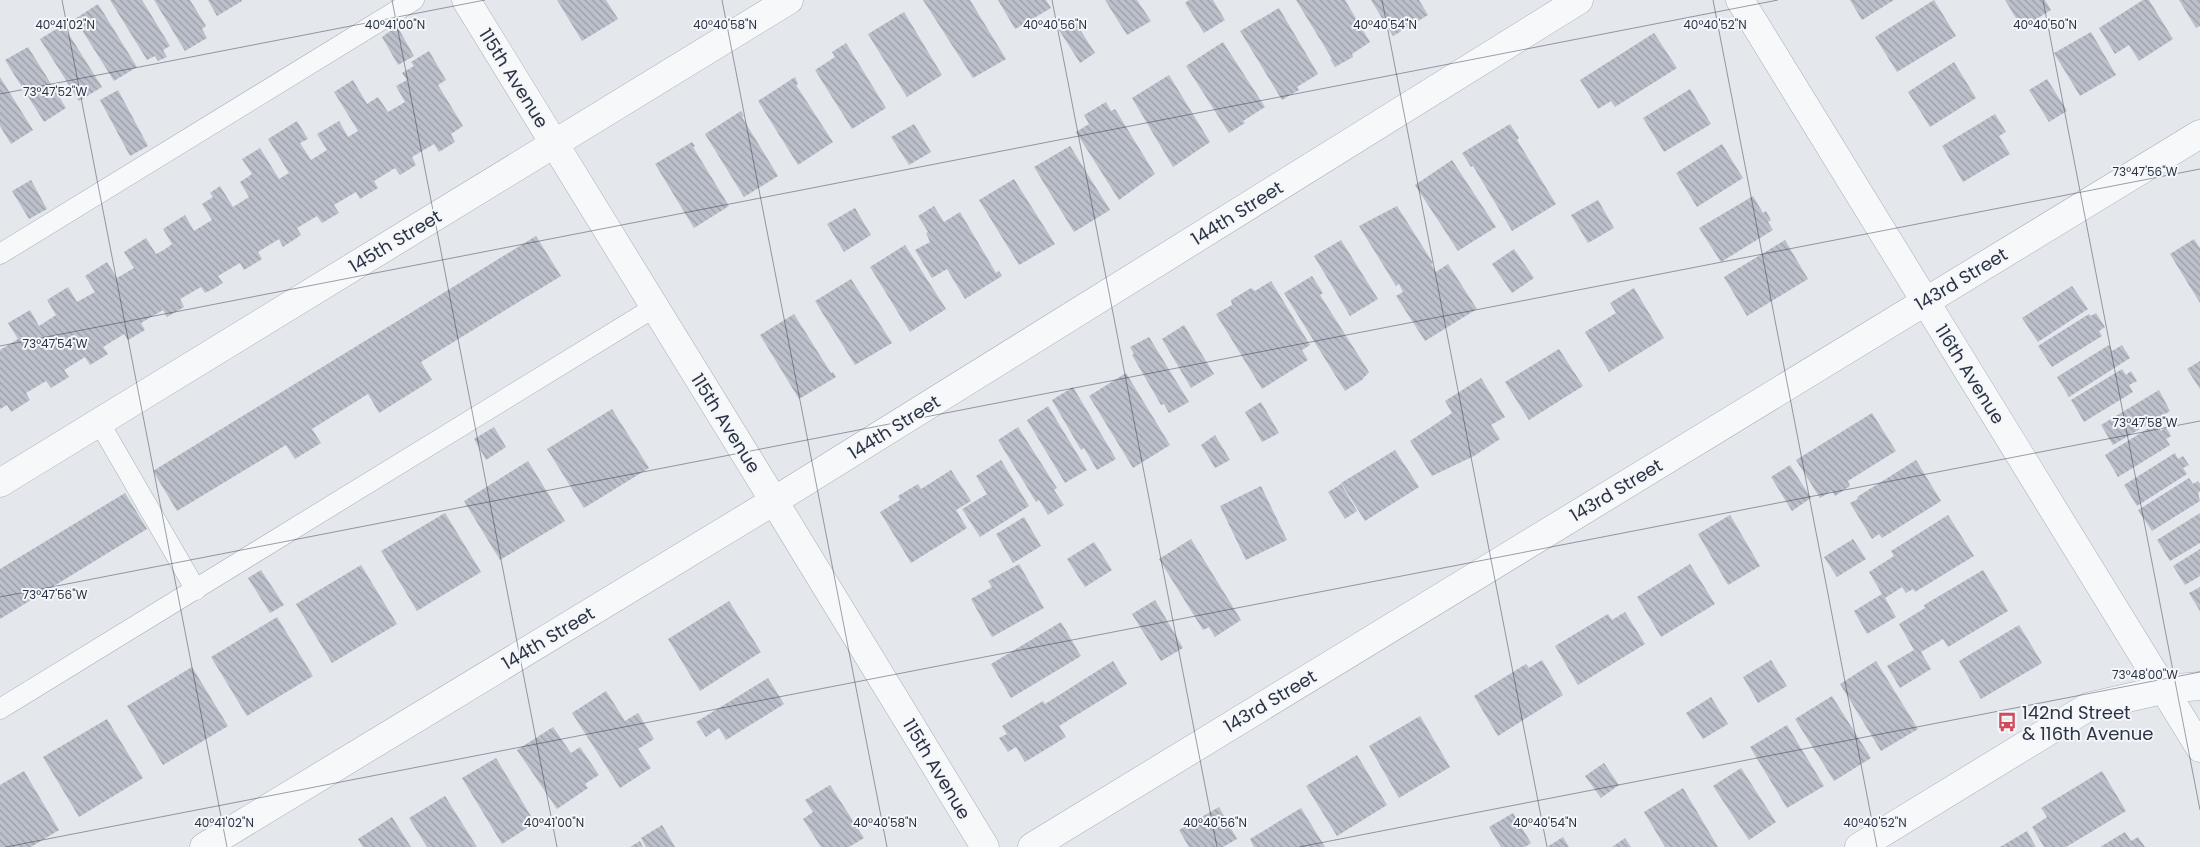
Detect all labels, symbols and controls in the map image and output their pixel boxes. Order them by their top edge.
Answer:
text: 40°41'02"N [35,16,95,33]
text: 40°41'00"N [365,16,425,33]
text: 40°40'58"N [693,16,757,33]
text: 40°40'56"N [1023,16,1087,33]
text: 40°40'54"N [1353,16,1417,33]
text: 40°40'52"N [1683,16,1747,33]
text: 40°40'50"N [2013,16,2077,33]
street label: 115th Avenue [473,23,555,133]
text: 73°47'52"W [23,83,87,100]
text: 73°47'56"W [2113,163,2178,180]
street label: 144th Street [1186,175,1288,251]
street label: 145th Street [344,204,446,278]
street label: 143rd Street [1910,241,2012,317]
street label: 116th Avenue [1929,319,2011,429]
text: 73°47'54"W [23,335,88,352]
street label: 115th Avenue [685,368,767,478]
street label: 144th Street [843,389,945,465]
text: 73°47'58"W [2113,414,2178,431]
street label: 143rd Street [1565,452,1667,528]
text: 73°47'56"W [23,586,88,603]
street label: 144th Street [497,601,599,675]
street label: 143rd Street [1219,663,1321,739]
text: 73°48'00"W [2112,666,2178,683]
place label: 142nd Street & 116th Avenue [2022,700,2154,746]
bus stop icon: 142nd Street & 116th Avenue [1996,711,2018,733]
street label: 115th Avenue [897,714,977,824]
text: 40°41'02"N [194,814,254,831]
text: 40°41'00"N [524,814,584,831]
text: 40°40'58"N [853,814,917,831]
text: 40°40'56"N [1183,814,1247,831]
text: 40°40'54"N [1513,814,1577,831]
text: 40°40'52"N [1843,814,1907,831]

